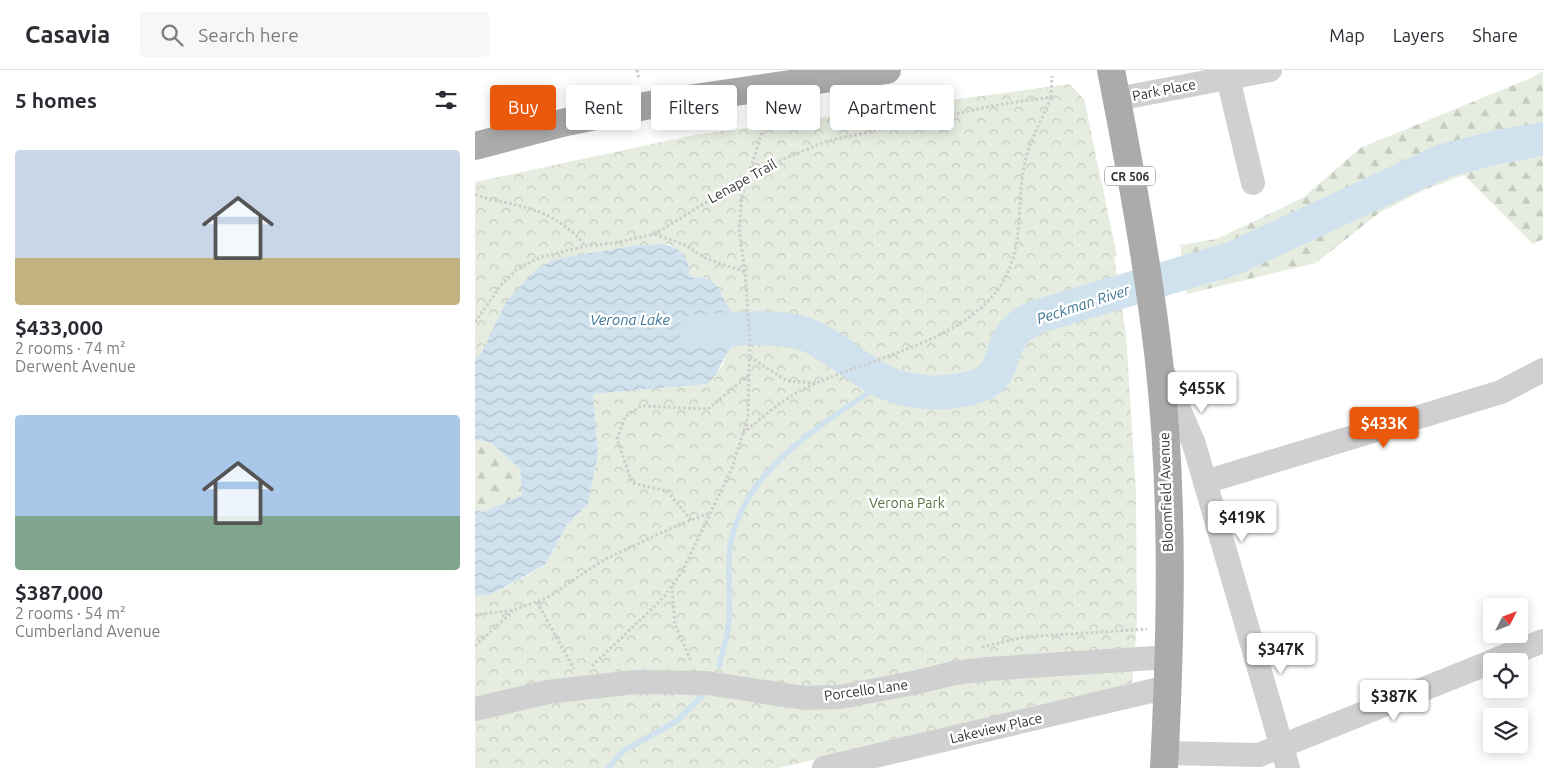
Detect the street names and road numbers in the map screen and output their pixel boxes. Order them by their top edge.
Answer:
street label: Park Place [1131,76,1197,104]
street label: Lenape Trail [705,155,779,206]
road number: CR 506 [1105,166,1155,185]
street label: Bloomfield Avenue [1156,432,1176,552]
street label: Porcello Lane [823,676,909,704]
street label: Lakeview Place [948,710,1044,746]

